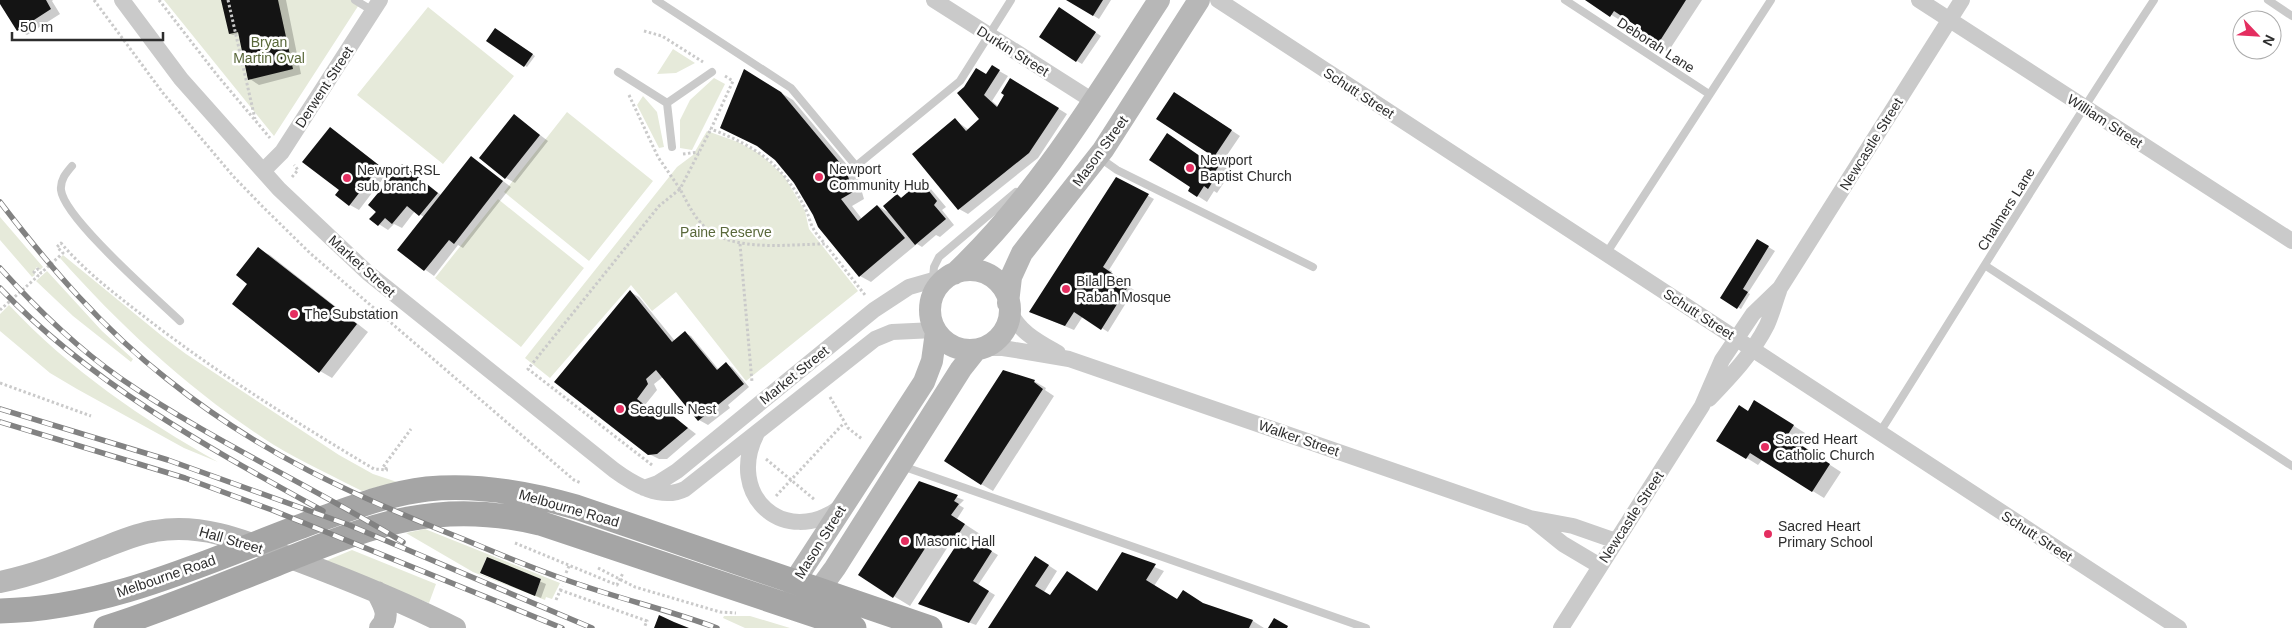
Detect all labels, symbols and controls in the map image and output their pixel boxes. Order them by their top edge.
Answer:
scale bar [12,10,164,42]
north arrow [2232,10,2282,60]
street label: Deborah Lane [1614,14,1698,76]
text: 50 m [20,18,53,35]
street label: Durkin Street [974,23,1052,79]
text: N [2259,33,2278,48]
park label: Bryan Martin Oval [233,34,305,66]
street label: Derwent Street [292,43,356,131]
street label: Schutt Street [1321,64,1397,122]
street label: William Street [2064,91,2146,151]
street label: Newcastle Street [1836,95,1906,193]
street label: Mason Street [1069,113,1131,189]
place label: Newport Baptist Church [1200,152,1292,184]
place label: Newport Community Hub [829,161,930,193]
place label: Newport RSL sub branch [357,162,440,194]
marker: Newport Baptist Church [1184,162,1196,174]
street label: Chalmers Lane [1974,164,2038,253]
marker: Newport Community Hub [813,171,825,183]
marker: Newport RSL sub branch [341,172,353,184]
park label: Paine Reserve [680,224,772,240]
street label: Market Street [325,232,399,300]
place label: Bilal Ben Rabah Mosque [1076,273,1171,305]
marker: Bilal Ben Rabah Mosque [1060,283,1072,295]
street label: Schutt Street [1661,285,1737,343]
place label: The Substation [304,306,398,322]
marker: The Substation [288,308,300,320]
street label: Market Street [756,342,832,408]
place label: Seagulls Nest [630,401,716,417]
marker: Seagulls Nest [614,403,626,415]
street label: Walker Street [1257,417,1342,459]
place label: Sacred Heart Catholic Church [1775,431,1875,463]
marker: Sacred Heart Catholic Church [1759,441,1771,453]
street label: Newcastle Street [1595,468,1667,566]
street label: Melbourne Road [517,486,621,530]
street label: Mason Street [791,502,849,582]
street label: Schutt Street [1999,507,2075,565]
place label: Sacred Heart Primary School [1778,518,1873,550]
street label: Hall Street [197,523,265,557]
marker: Sacred Heart Primary School [1762,528,1774,540]
place label: Masonic Hall [915,533,995,549]
marker: Masonic Hall [899,535,911,547]
street label: Melbourne Road [114,552,218,600]

